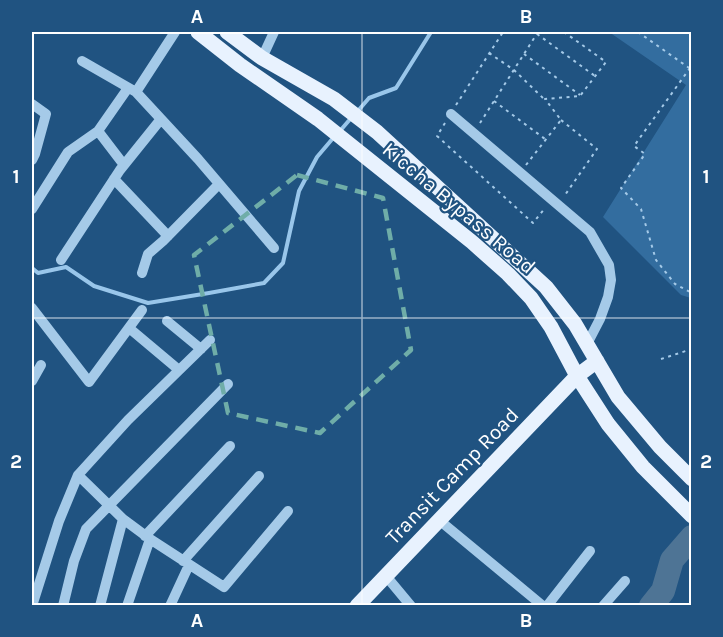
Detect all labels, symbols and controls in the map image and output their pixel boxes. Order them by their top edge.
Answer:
text: A [191,5,204,28]
text: B [520,5,532,28]
street label: Kiccha Bypass Road [378,137,540,279]
text: 1 [12,165,20,188]
text: 1 [702,165,710,188]
street label: Transit Camp Road [381,403,523,549]
text: 2 [10,450,22,473]
text: 2 [700,450,712,473]
text: A [191,609,204,632]
text: B [520,609,532,632]

